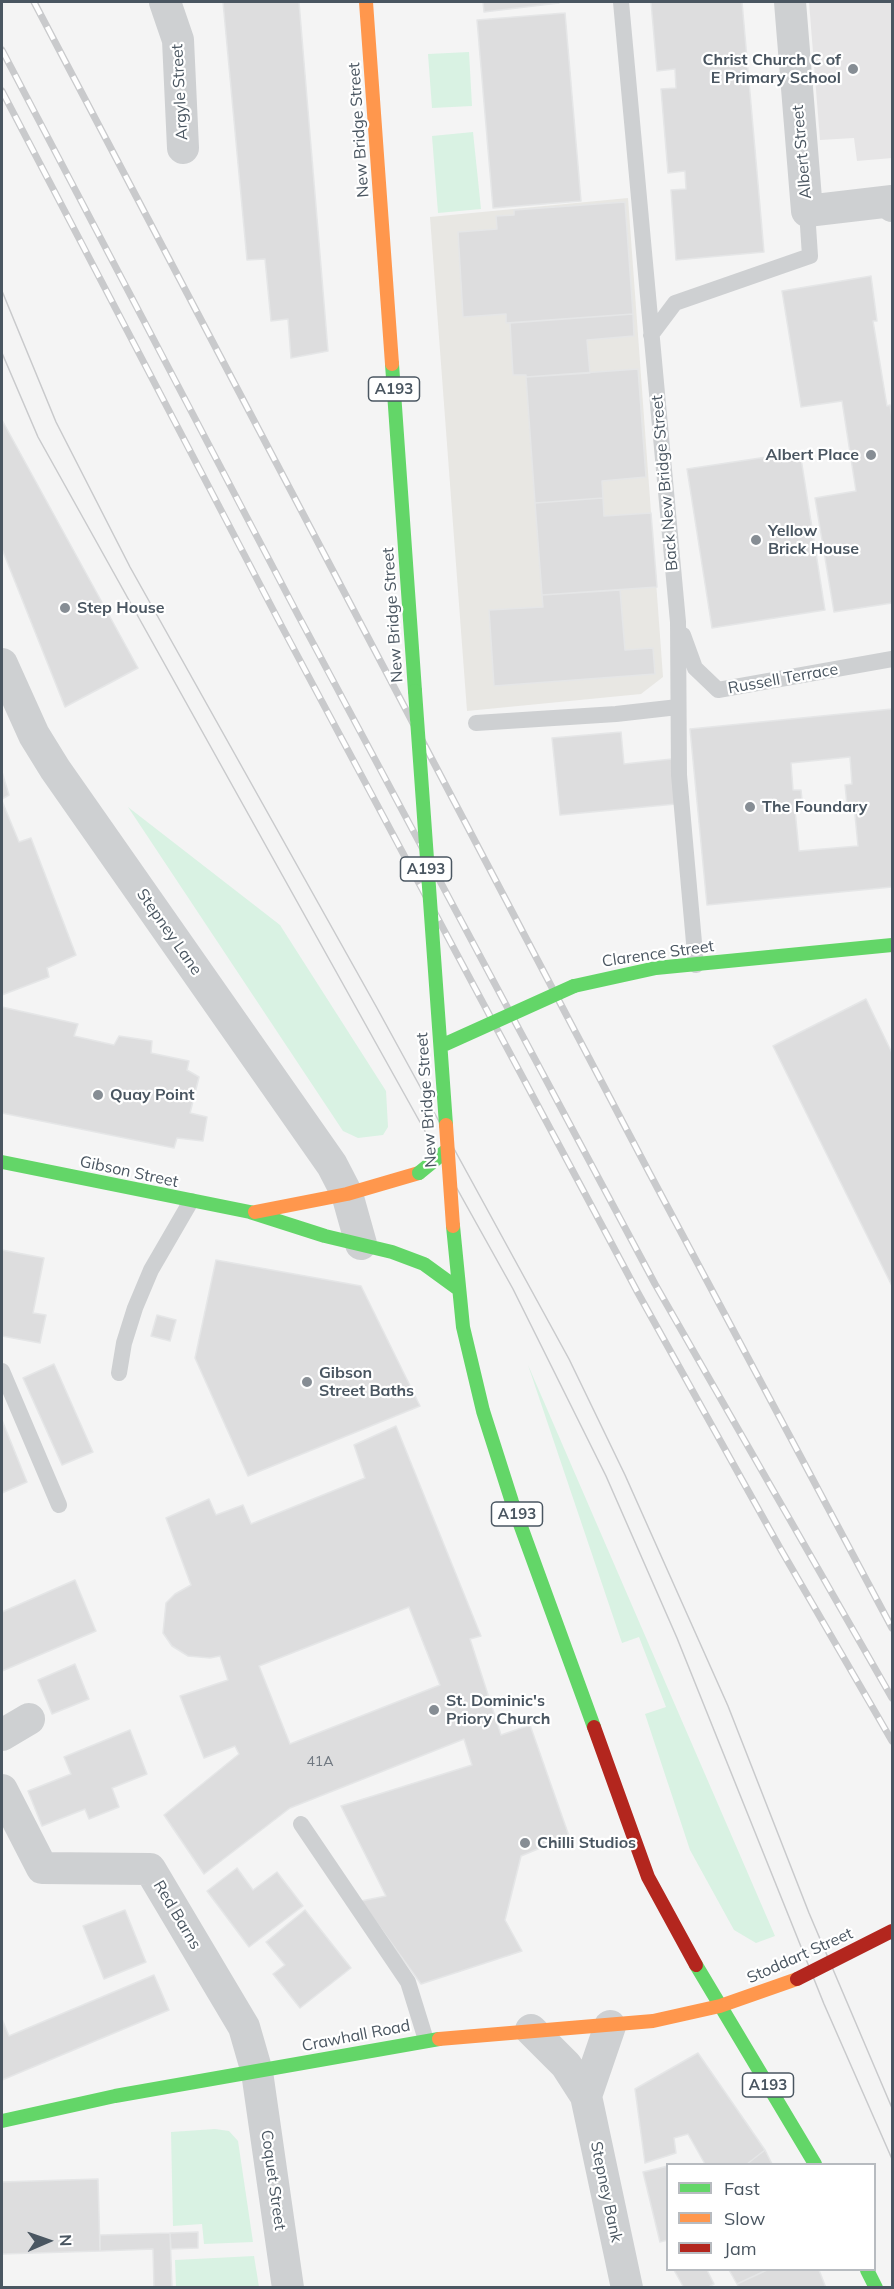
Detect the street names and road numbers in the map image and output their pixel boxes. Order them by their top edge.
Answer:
street label: Argyle Street [168,43,192,141]
street label: New Bridge Street [345,62,373,198]
street label: Albert Street [788,104,816,200]
road number: A193 [368,377,420,401]
street label: Back New Bridge Street [648,394,682,572]
street label: New Bridge Street [379,547,407,683]
street label: Russell Terrace [726,660,840,698]
road number: A193 [400,857,452,881]
street label: Stepney Lane [132,885,206,979]
street label: Clarence Street [601,937,715,971]
street label: New Bridge Street [413,1032,441,1168]
street label: Gibson Street [78,1152,180,1192]
road number: A193 [492,1502,542,1526]
street label: Red Barns [149,1877,205,1953]
street label: Stoddart Street [744,1924,856,1988]
street label: Crawhall Road [300,2016,412,2056]
road number: A193 [742,2073,794,2097]
street label: Coquet Street [256,2129,290,2231]
street label: Stepney Bank [586,2140,626,2244]

